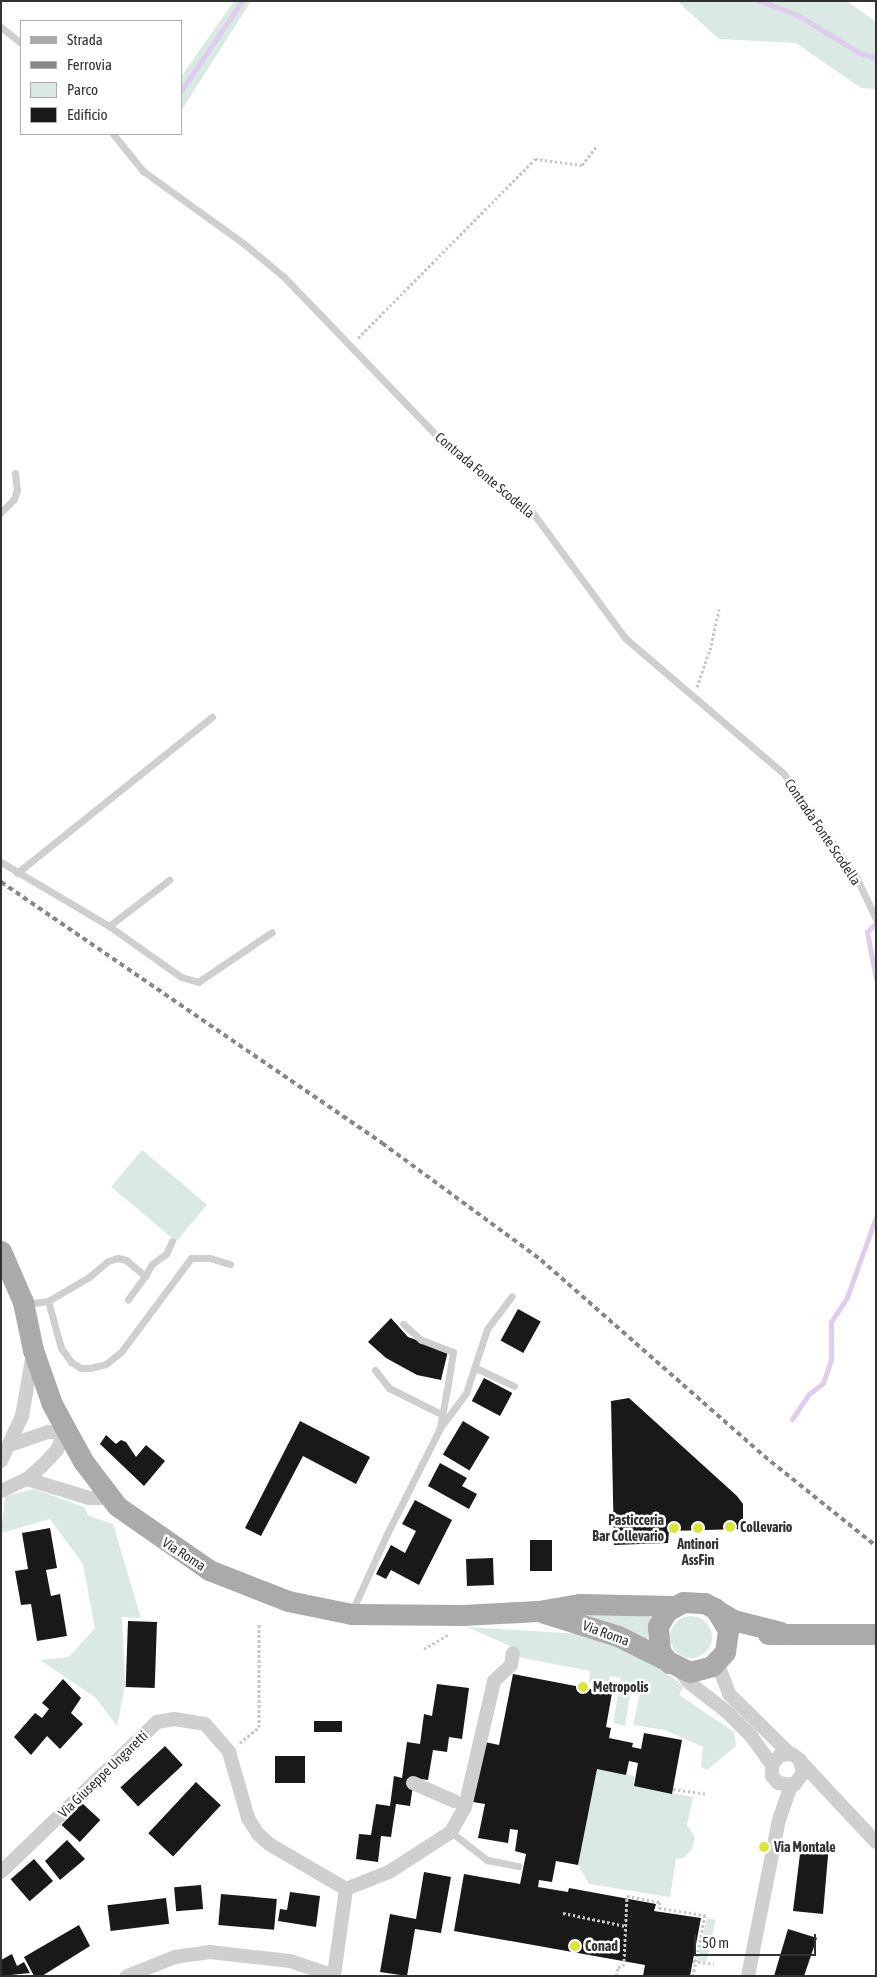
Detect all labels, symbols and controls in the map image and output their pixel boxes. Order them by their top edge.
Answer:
legend [20,20,182,135]
text: Strada [67,31,103,48]
text: Ferrovia [67,56,112,73]
text: Parco [67,81,98,98]
text: Edificio [67,106,108,123]
street label: Contrada Fonte Scodella [432,429,538,521]
street label: Contrada Fonte Scodella [781,776,865,888]
place label: Pasticceria Bar Collevario [592,1512,664,1544]
place label: Collevario [740,1519,792,1535]
marker: Collevario [724,1521,736,1533]
marker: Pasticceria Bar Collevario [668,1522,680,1534]
marker: Antinori AssFin [692,1522,704,1534]
street label: Via Roma [159,1534,209,1574]
place label: Antinori AssFin [677,1536,719,1568]
street label: Via Roma [580,1617,632,1649]
place label: Metropolis [593,1679,649,1695]
marker: Metropolis [577,1681,589,1693]
street label: Via Giuseppe Ungaretti [55,1727,151,1821]
place label: Via Montale [774,1839,836,1855]
marker: Via Montale [758,1841,770,1853]
scale bar [697,1924,820,1956]
text: 50 m [702,1934,729,1951]
place label: Conad [585,1938,618,1954]
marker: Conad [569,1940,581,1952]

